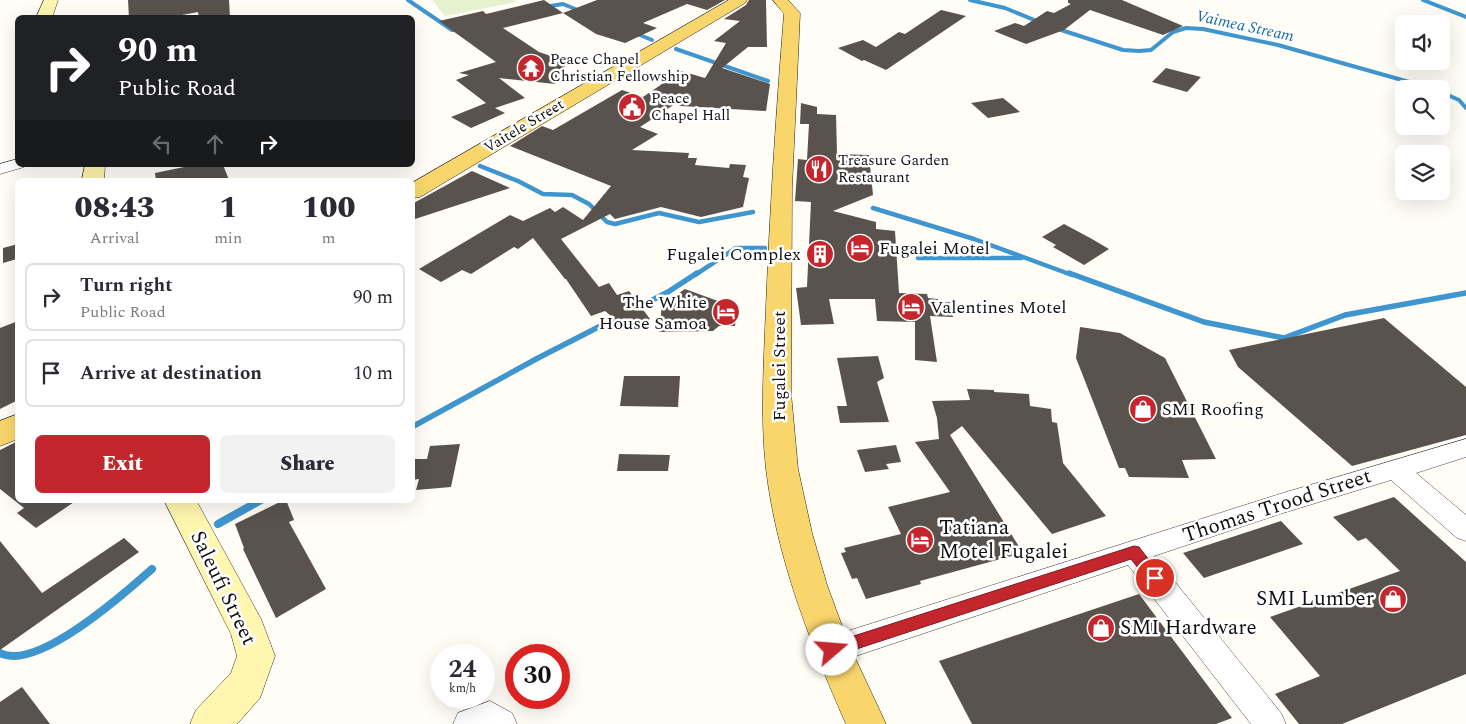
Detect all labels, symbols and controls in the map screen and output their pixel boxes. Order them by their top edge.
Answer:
water label: Vaimea Stream [1194,4,1297,48]
map controls [1395,15,1450,200]
button: sound [1395,15,1450,70]
text: 90 m [118,24,198,77]
icon: right [35,35,100,100]
place label: Peace Chapel Christian Fellowship [550,48,689,88]
temple icon: Peace Chapel Christian Fellowship [516,53,546,83]
text: Public Road [118,72,236,105]
button: search [1395,80,1450,135]
place label: Peace Chapel Hall [651,87,730,127]
public building icon: Peace Chapel Hall [617,92,647,122]
street label: Vaitele Street [480,93,568,159]
icon: left [148,130,176,158]
icon: ahead [201,130,229,158]
icon: right [254,130,282,158]
button: layers [1395,145,1450,200]
place label: Treasure Garden Restaurant [838,149,950,189]
restaurant icon: Treasure Garden Restaurant [804,154,834,184]
text: 08:43 [74,185,155,231]
text: 1 [219,185,237,231]
text: 100 [302,185,356,231]
text: Arrival [90,226,140,250]
text: min [214,226,242,250]
text: m [322,226,335,250]
hotel icon: Fugalei Motel [845,233,875,263]
place label: Fugalei Motel [879,235,990,262]
building icon: Fugalei Complex [805,239,835,269]
place label: Fugalei Complex [666,241,801,268]
text: Turn right [80,271,173,300]
icon: right [37,283,65,311]
text: 90 m [353,283,393,312]
place label: The White House Samoa [599,289,707,337]
hotel icon: Valentines Motel [896,292,926,322]
place label: Valentines Motel [930,294,1066,321]
hotel icon: The White House Samoa [711,297,741,327]
text: Public Road [80,300,166,324]
street label: Fugalei Street [766,311,793,421]
icon: arrive [37,359,65,387]
text: Arrive at destination [80,359,262,388]
text: 10 m [353,359,393,388]
shop icon: SMI Roofing [1128,394,1158,424]
place label: SMI Roofing [1162,396,1264,423]
button: Exit [35,435,210,493]
button: Share [220,435,395,493]
street label: Thomas Trood Street [1178,460,1376,552]
place label: Tatiana Motel Fugalei [939,512,1068,568]
street label: Saleufi Street [181,525,265,651]
hotel icon: Tatiana Motel Fugalei [905,525,935,555]
pin [1134,557,1176,599]
icon: arrive [1141,564,1169,592]
place label: SMI Lumber [1256,583,1374,615]
shop icon: SMI Lumber [1378,584,1408,614]
place label: SMI Hardware [1120,612,1257,644]
shop icon: SMI Hardware [1086,613,1116,643]
position arrow [805,623,857,675]
speed limit sign: 30 [505,644,570,709]
text: 24 [448,651,477,689]
text: km/h [449,679,476,698]

